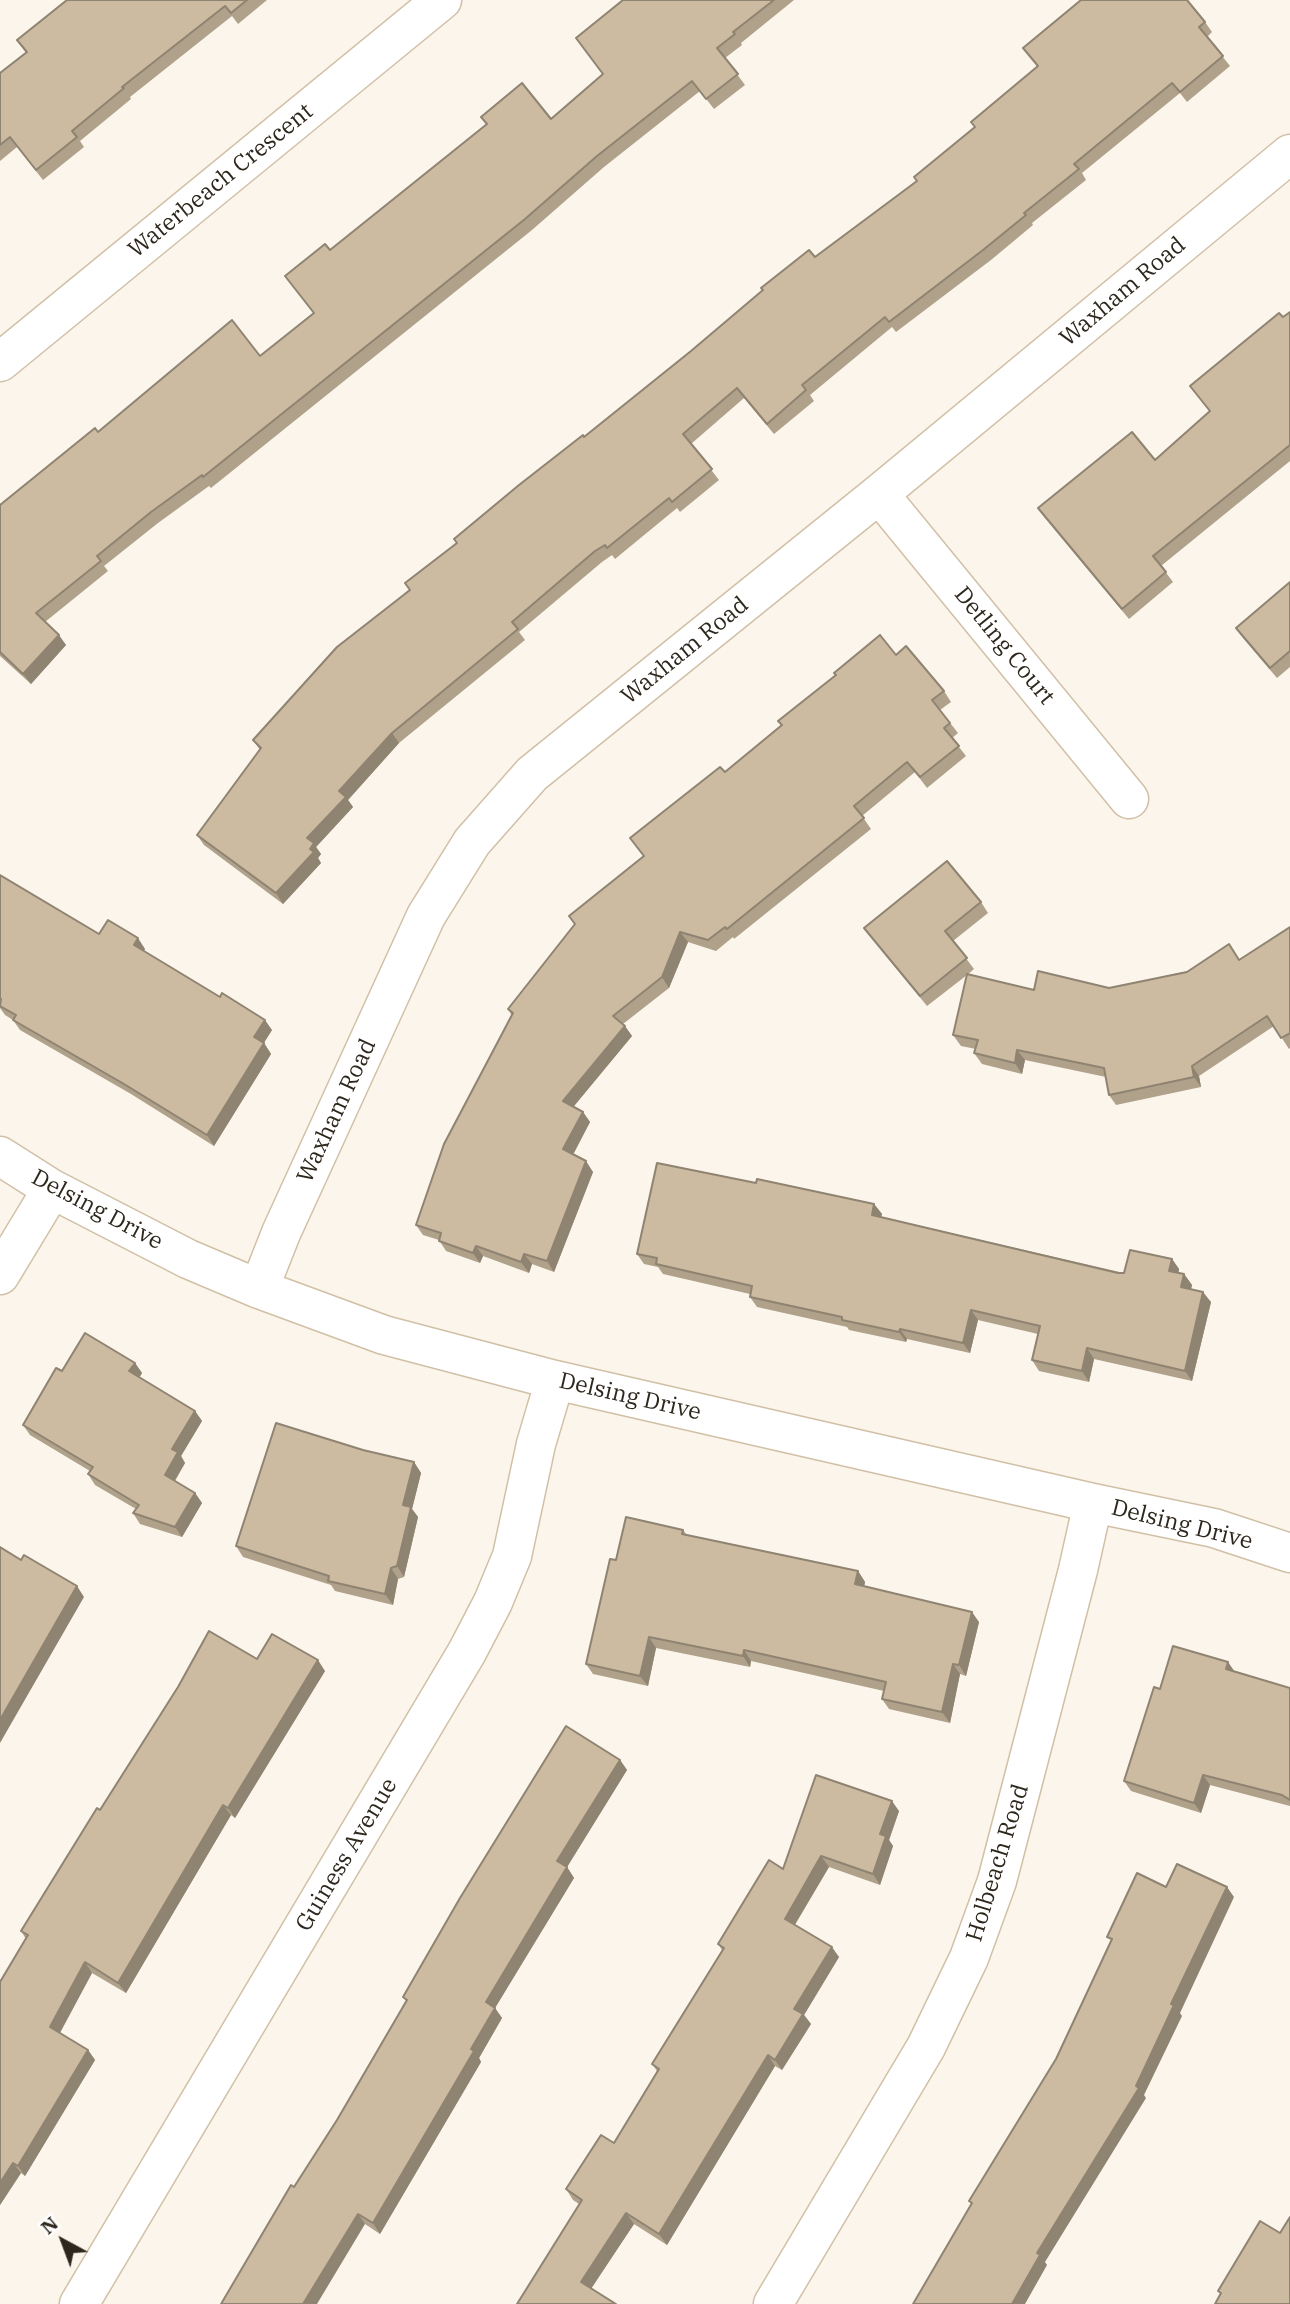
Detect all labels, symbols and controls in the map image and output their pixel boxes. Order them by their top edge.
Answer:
street label: Waterbeach Crescent [123,98,319,264]
street label: Waxham Road [1055,231,1191,353]
street label: Detling Court [948,581,1060,711]
street label: Waxham Road [616,591,754,711]
street label: Waxham Road [292,1035,382,1187]
street label: Delsing Drive [27,1164,167,1256]
street label: Delsing Drive [556,1367,704,1427]
street label: Delsing Drive [1109,1494,1255,1556]
street label: Guiness Avenue [290,1773,404,1937]
street label: Holbeach Road [961,1781,1035,1945]
north arrow [28,2206,98,2276]
text: N [36,2211,63,2239]

